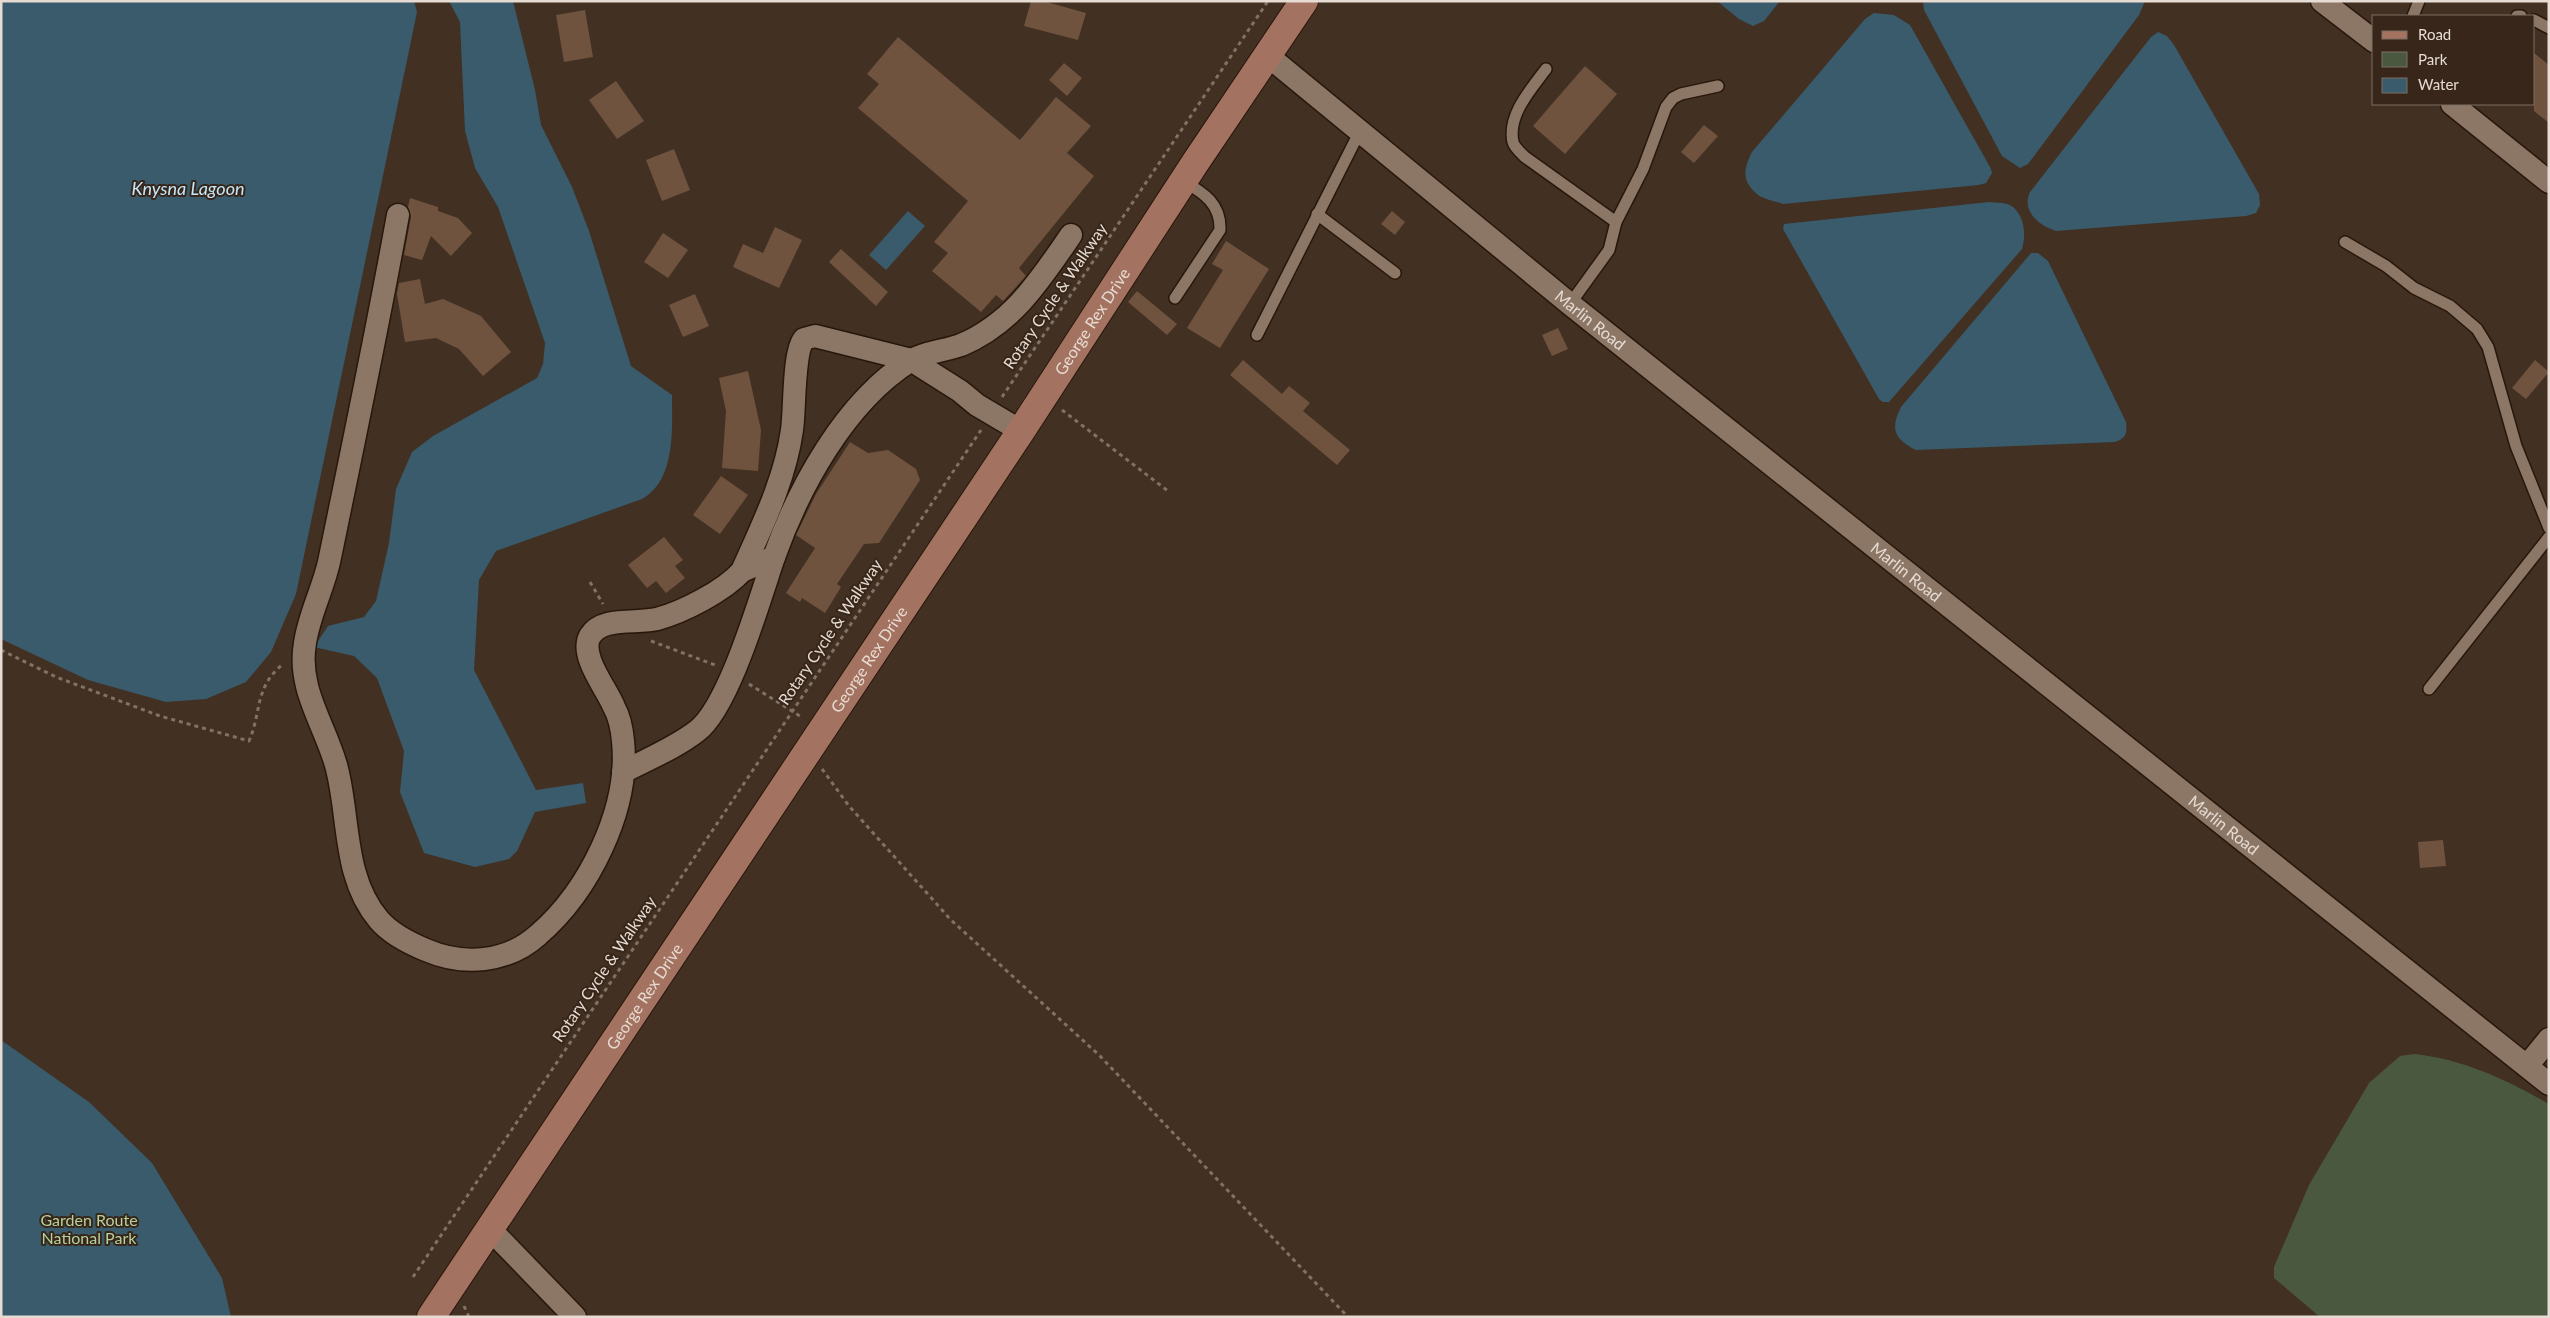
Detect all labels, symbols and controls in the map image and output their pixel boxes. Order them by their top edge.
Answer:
legend [2372,15,2535,105]
text: Road [2418,25,2451,43]
text: Park [2418,50,2448,68]
text: Water [2418,75,2459,93]
water label: Knysna Lagoon [131,177,245,199]
street label: Rotary Cycle & Walkway [999,219,1111,372]
street label: George Rex Drive [1050,264,1133,378]
street label: Marlin Road [1552,286,1630,353]
street label: Marlin Road [1867,538,1945,605]
street label: Rotary Cycle & Walkway [774,555,886,708]
street label: George Rex Drive [826,602,911,716]
street label: Marlin Road [2185,791,2263,858]
street label: Rotary Cycle & Walkway [548,892,660,1045]
street label: George Rex Drive [602,940,686,1053]
park label: Garden Route National Park [40,1210,138,1247]

